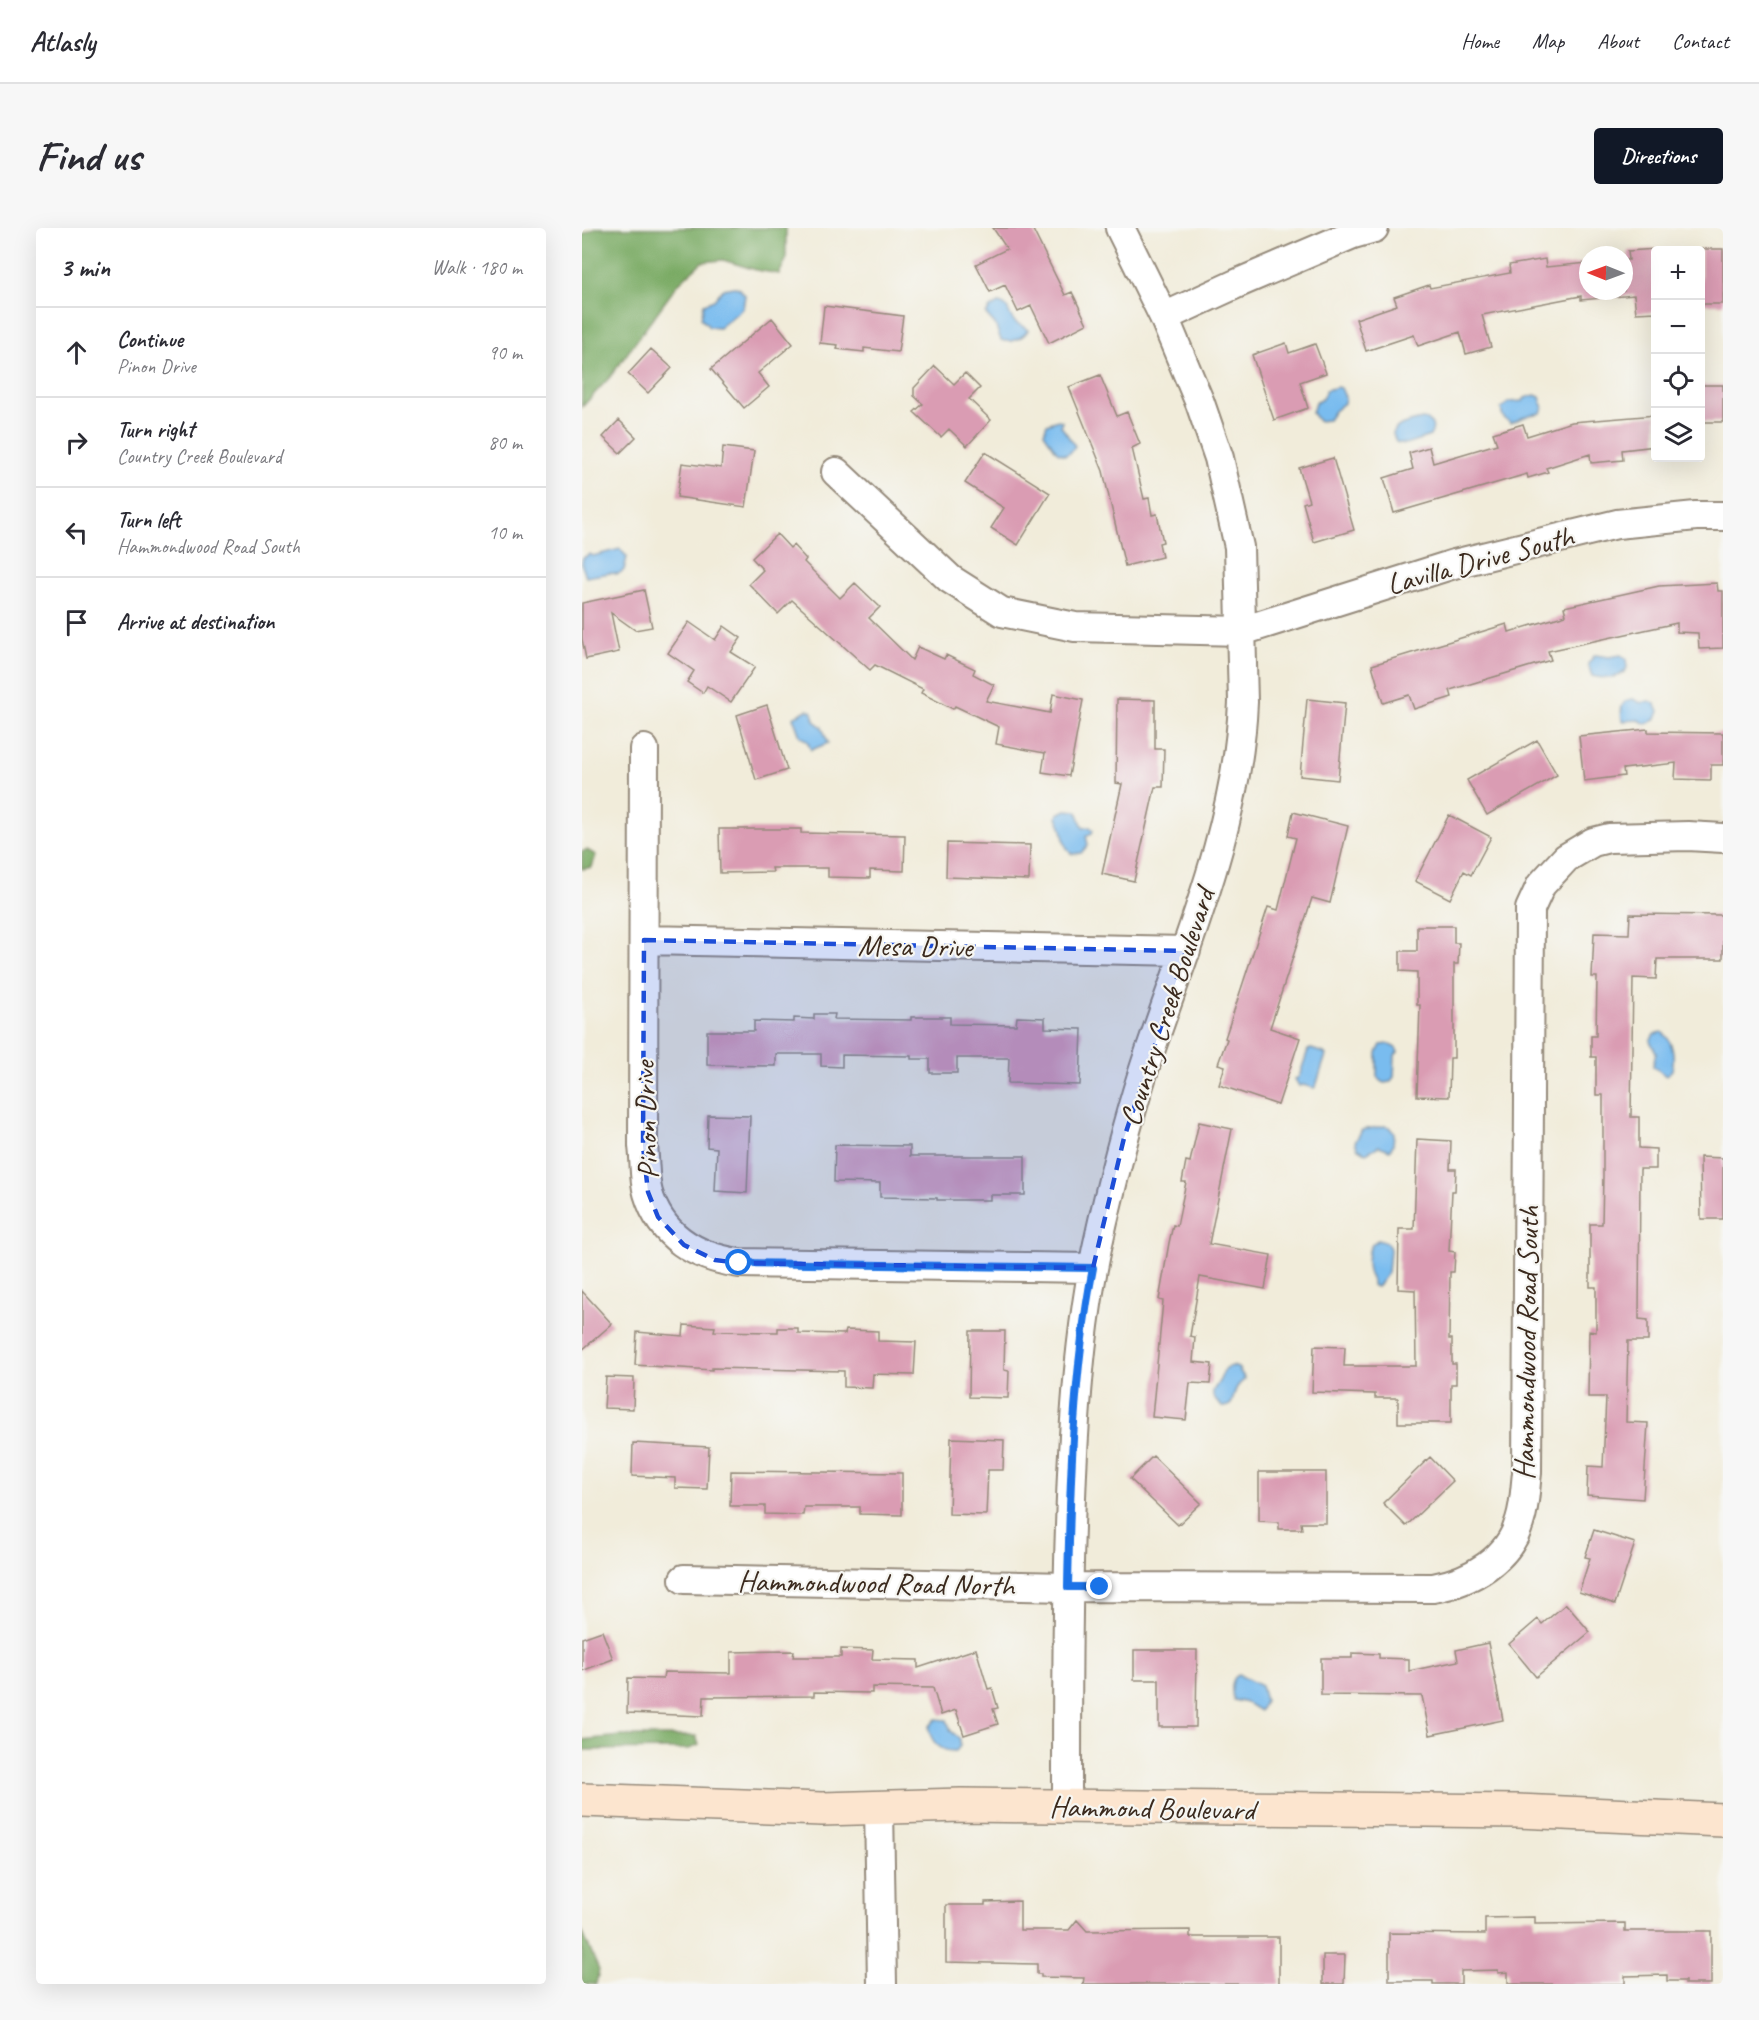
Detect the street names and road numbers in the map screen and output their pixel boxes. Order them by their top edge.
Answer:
street label: Lavilla Drive South [1382,516,1580,603]
street label: Country Creek Boulevard [1111,880,1225,1130]
street label: Mesa Drive [858,926,975,966]
street label: Pinon Drive [625,1058,667,1180]
street label: Hammondwood Road South [1505,1205,1547,1480]
street label: Hammondwood Road North [737,1562,1017,1604]
street label: Hammond Boulevard [1049,1787,1259,1829]

